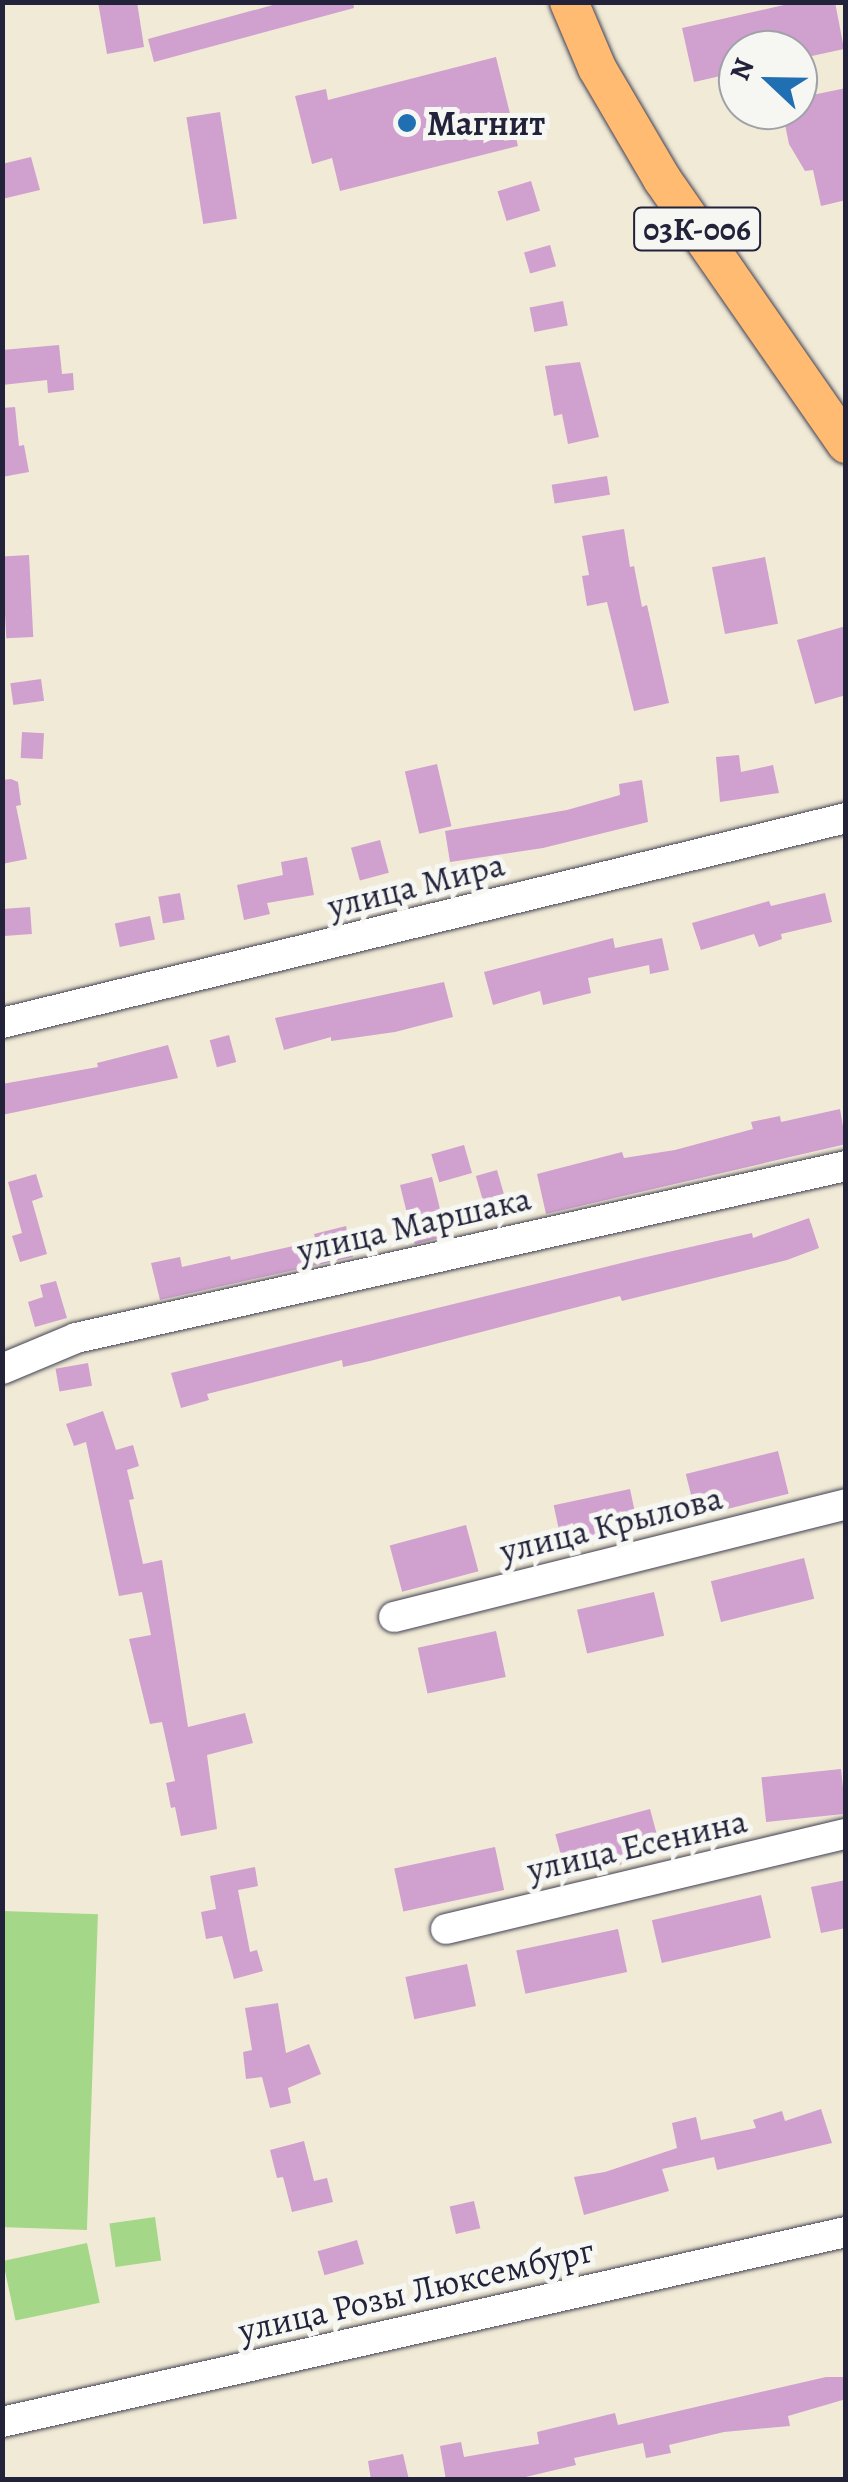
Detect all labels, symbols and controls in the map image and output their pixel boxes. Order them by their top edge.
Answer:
north arrow [718,30,818,130]
text: N [721,53,763,86]
place label: Магнит [427,102,545,144]
marker: Магнит [396,112,418,134]
road number: 03К-006 [632,202,762,256]
street label: улица Мира [323,843,509,927]
street label: улица Маршака [293,1177,535,1271]
street label: улица Крылова [496,1476,726,1572]
street label: улица Есенина [523,1799,751,1891]
street label: улица Розы Люксембург [234,2229,598,2351]

